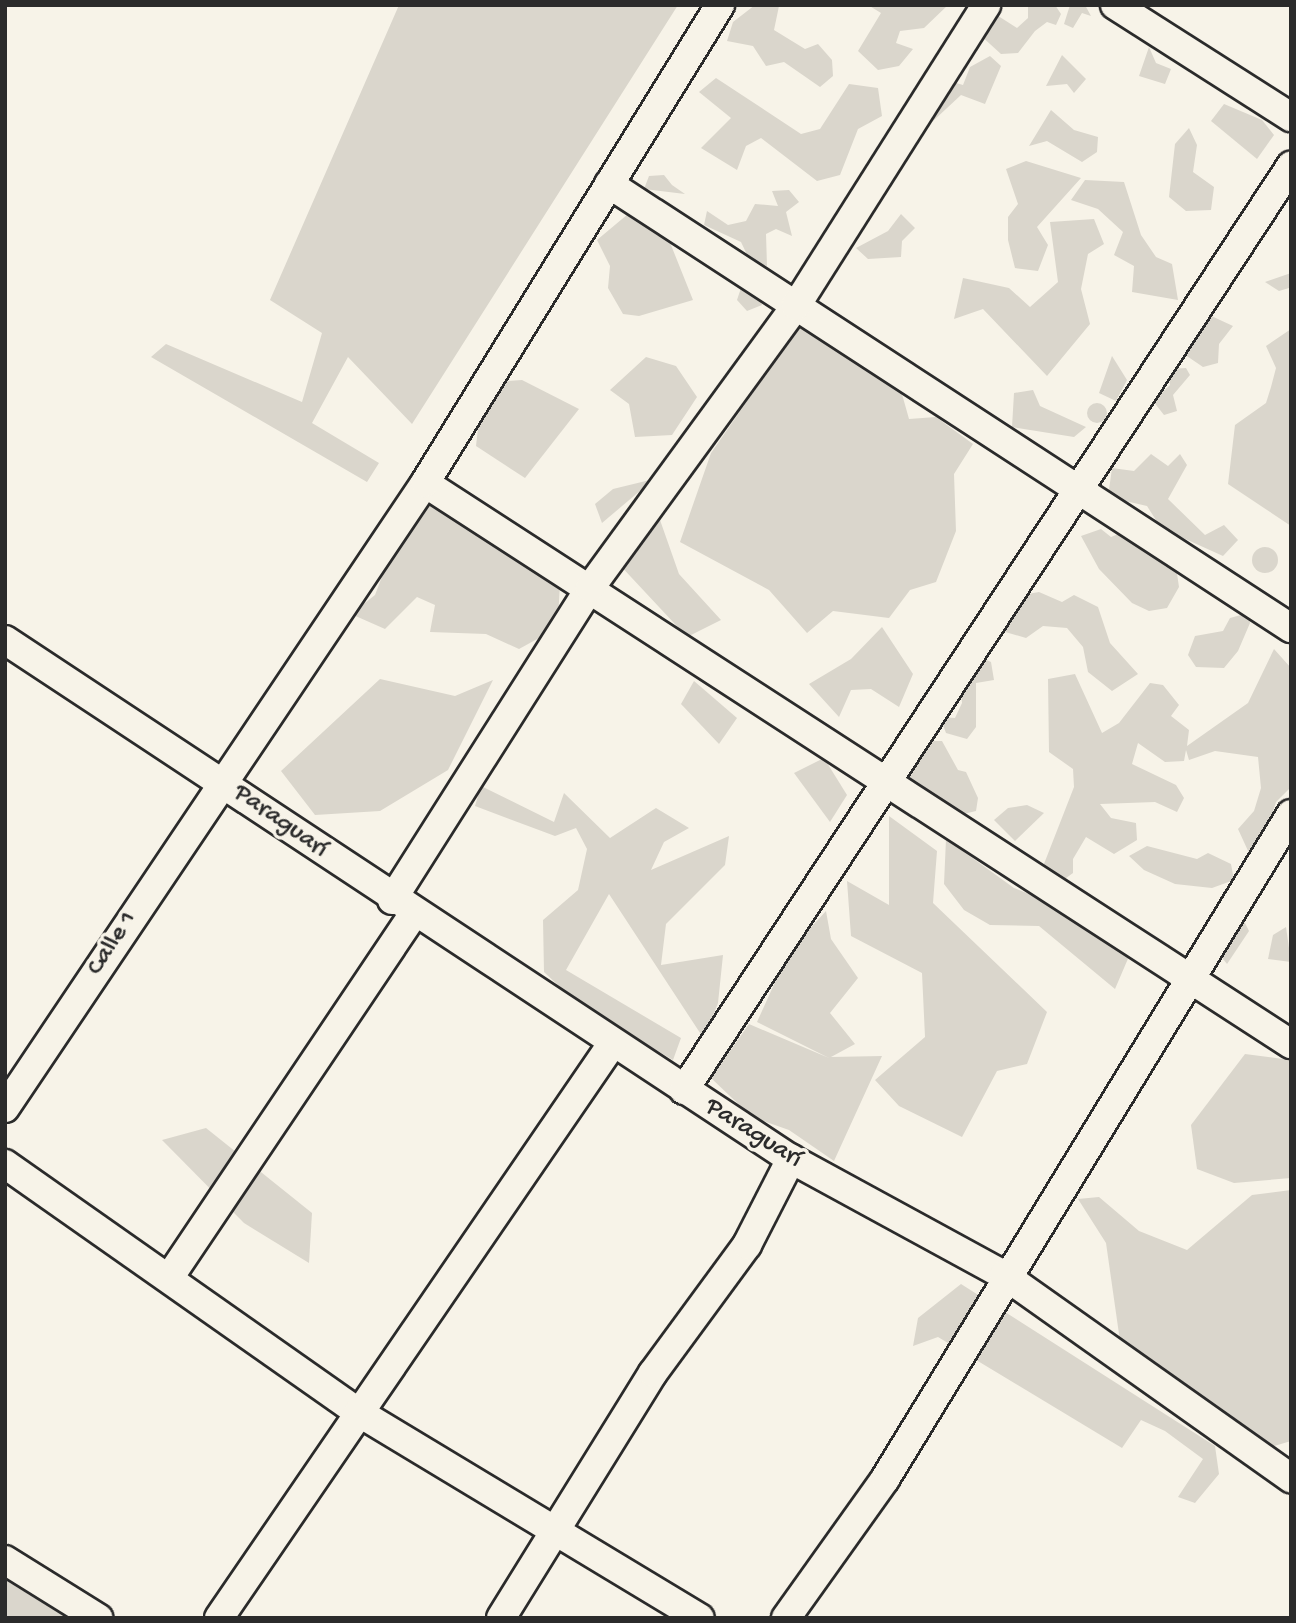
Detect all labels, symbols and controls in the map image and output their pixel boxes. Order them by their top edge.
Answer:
street label: Paraguarí [227,778,333,866]
street label: Calle 1 [81,906,145,982]
street label: Paraguarí [699,1092,807,1176]

